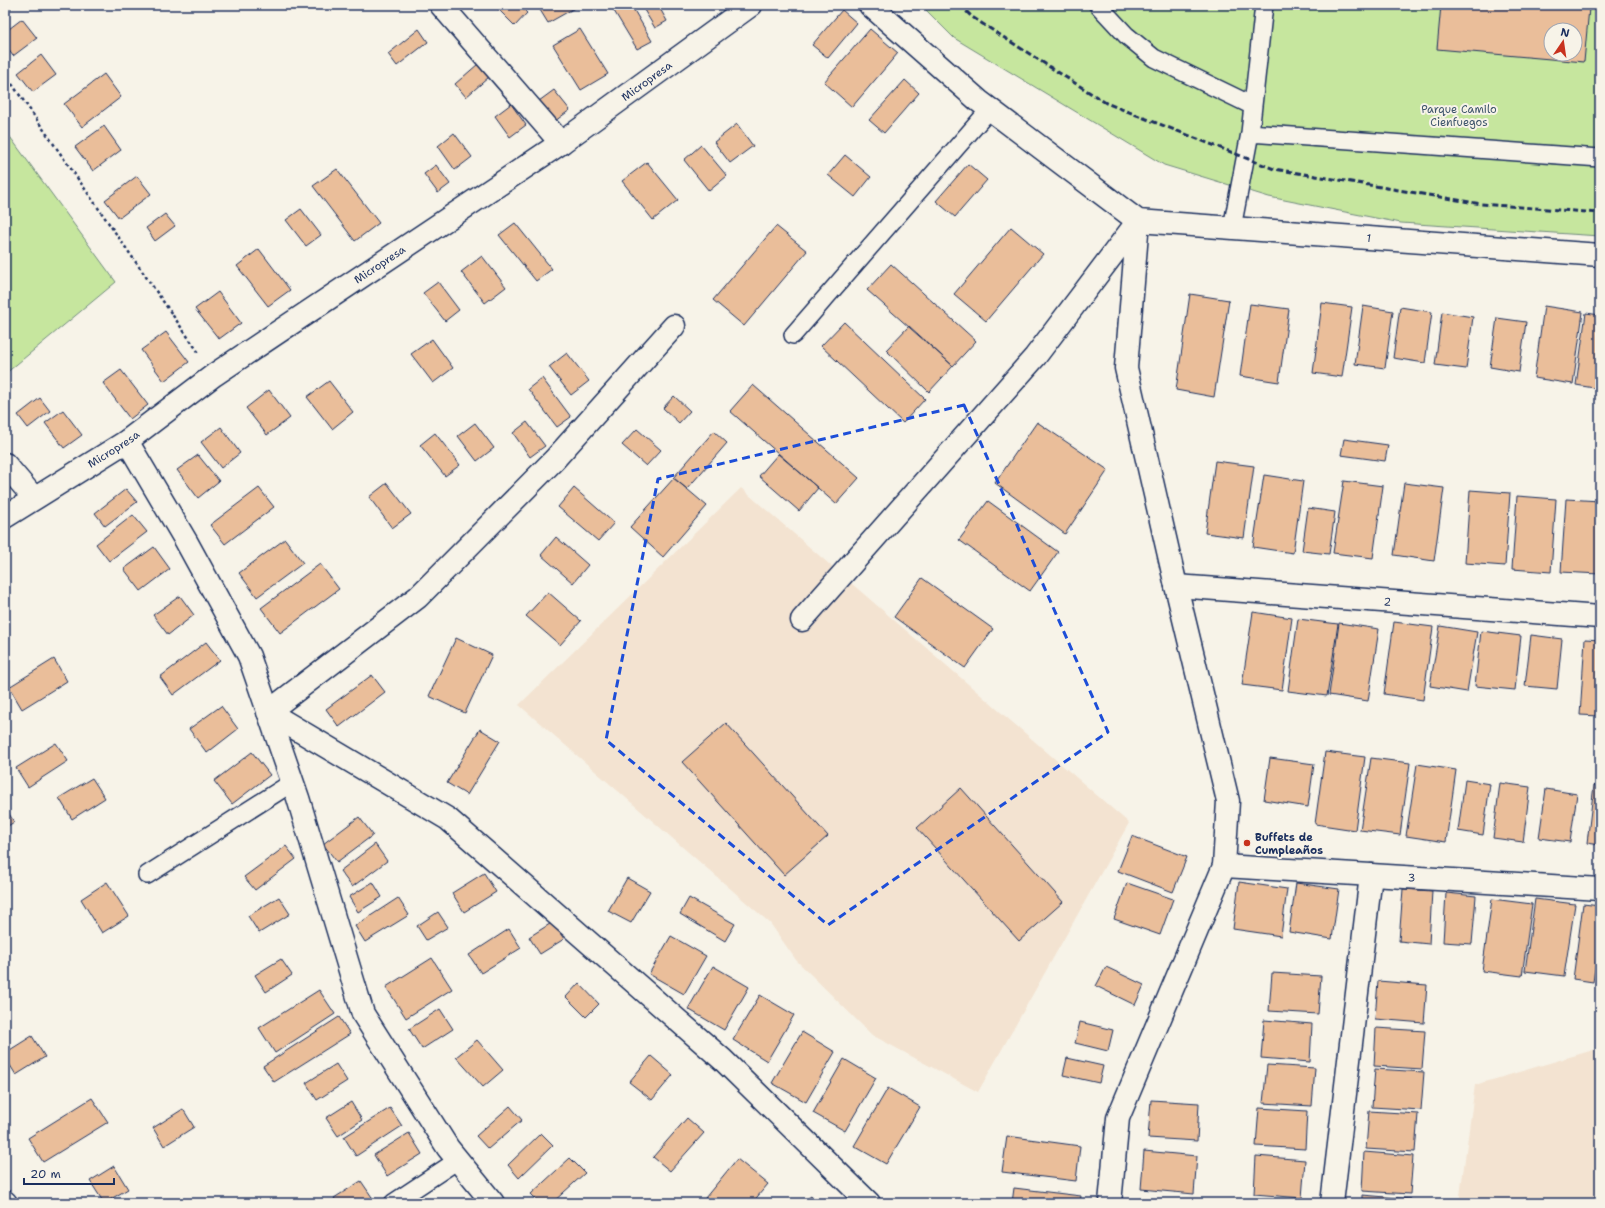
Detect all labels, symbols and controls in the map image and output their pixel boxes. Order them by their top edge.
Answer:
north arrow [1543,22,1583,62]
text: N [1559,24,1571,41]
street label: Micropresa [618,58,675,105]
park label: Parque Camilo Cienfuegos [1421,102,1497,130]
street label: 1 [1366,231,1372,246]
street label: Micropresa [351,242,409,287]
street label: Micropresa [85,427,143,472]
street label: 2 [1383,594,1392,610]
place label: Buffets de Cumpleaños [1255,830,1323,858]
marker: Buffets de Cumpleaños [1242,838,1252,848]
street label: 3 [1407,870,1416,886]
scale bar [24,1160,114,1186]
text: 20 m [30,1166,61,1182]

